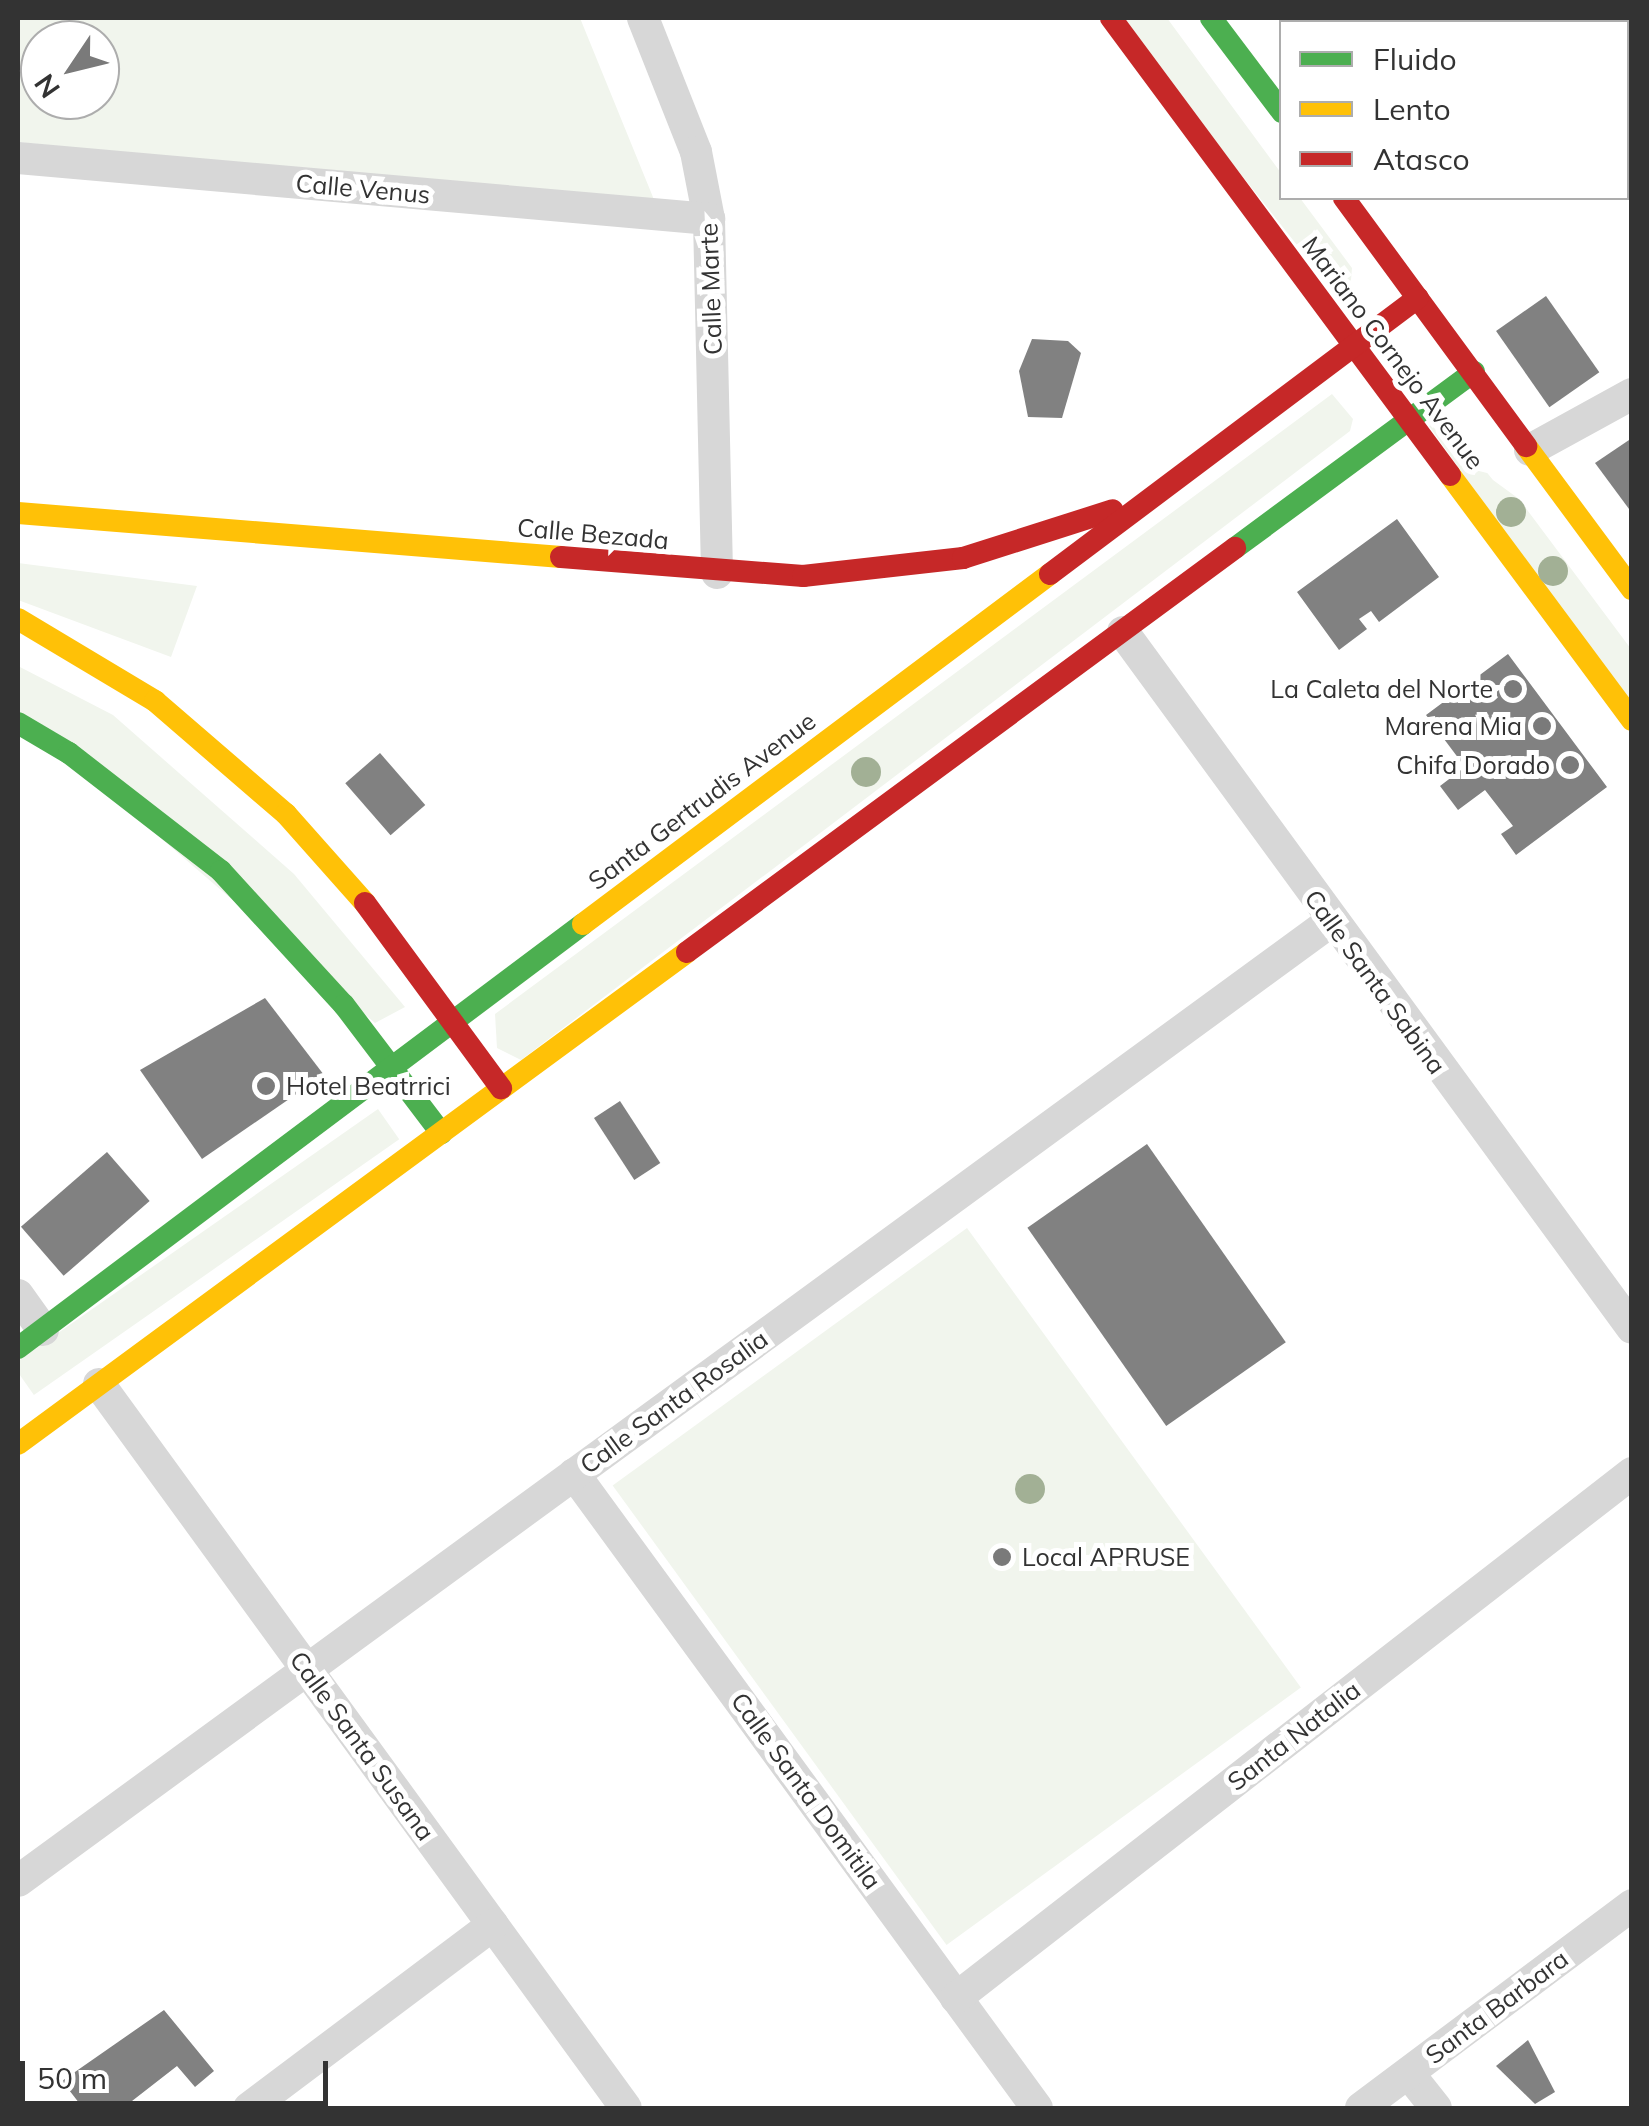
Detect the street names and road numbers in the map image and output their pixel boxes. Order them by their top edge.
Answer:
street label: Calle Venus [295,168,431,210]
street label: Calle Marte [694,222,728,356]
street label: Mariano Cornejo Avenue [1296,231,1490,475]
street label: Calle Bezada [516,512,670,556]
street label: Santa Gertrudis Avenue [583,706,821,896]
street label: Calle Santa Sabina [1298,884,1452,1080]
street label: Calle Santa Rosalia [574,1324,774,1480]
street label: Calle Santa Susana [283,1646,441,1846]
street label: Santa Natalia [1222,1675,1366,1797]
street label: Calle Santa Domitila [725,1687,887,1895]
street label: Santa Barbara [1420,1944,1574,2070]

